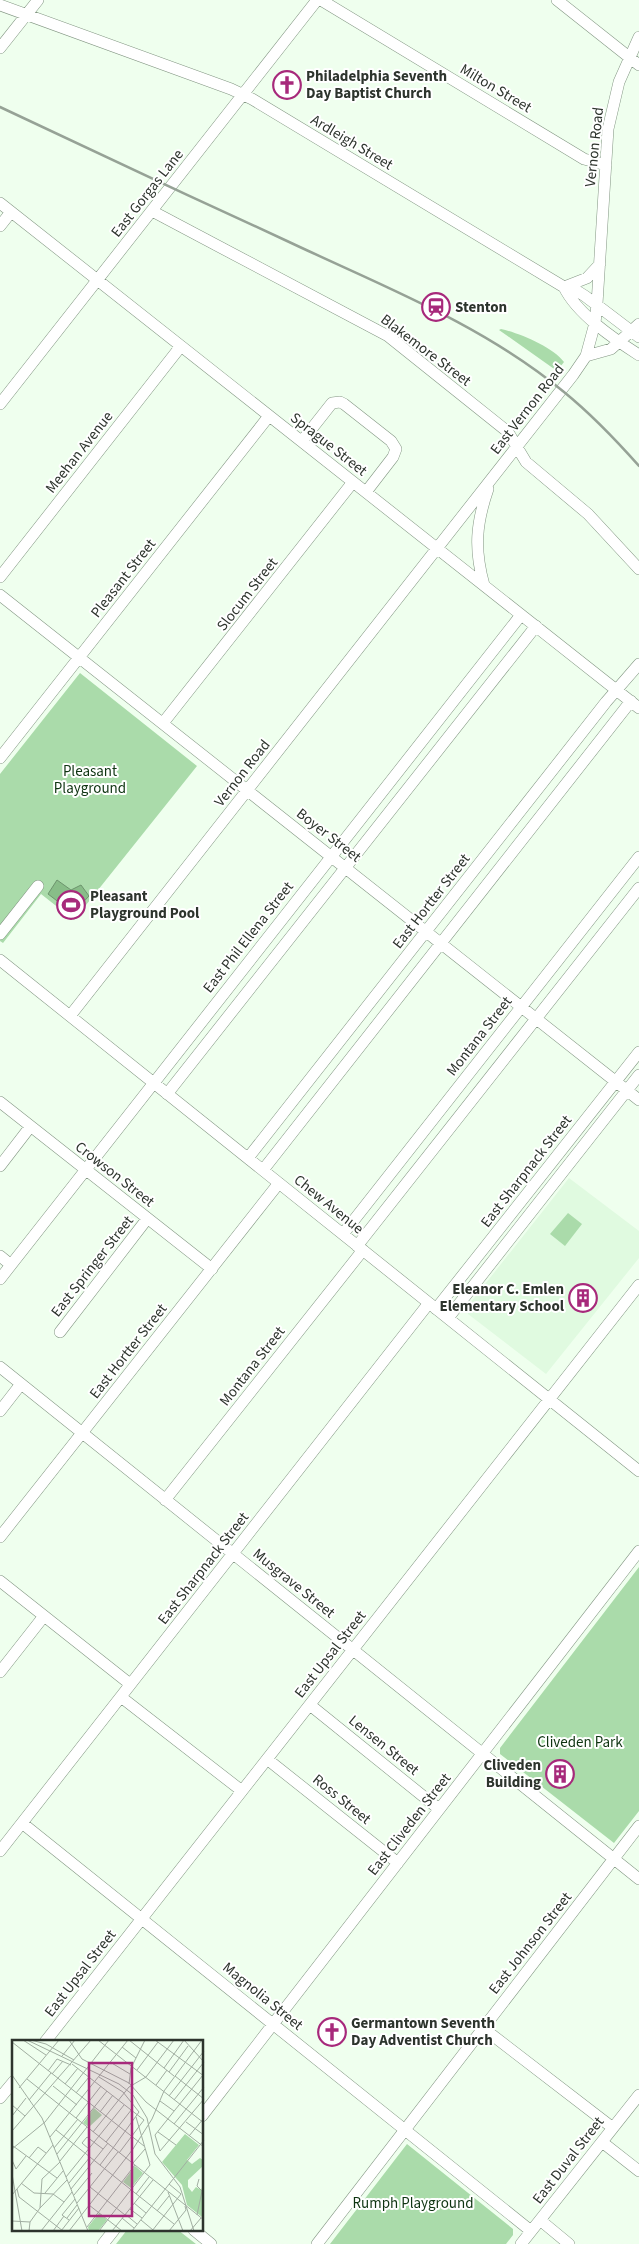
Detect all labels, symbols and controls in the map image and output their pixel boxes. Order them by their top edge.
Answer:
street label: Milton Street [456,59,536,118]
place label: Philadelphia Seventh Day Baptist Church [306,66,447,104]
church icon: Philadelphia Seventh Day Baptist Church [272,70,302,100]
street label: Vernon Road [580,106,609,188]
street label: Ardleigh Street [307,110,397,175]
street label: East Gorgas Lane [106,145,188,242]
station icon: Stenton [421,292,451,322]
place label: Stenton [455,297,507,318]
street label: Blakemore Street [376,309,475,391]
street label: East Vernon Road [485,360,569,459]
street label: Meehan Avenue [41,407,118,498]
street label: Sprague Street [286,408,372,481]
street label: Pleasant Street [86,534,161,622]
street label: Slocum Street [212,553,283,635]
street label: Vernon Road [210,735,275,811]
park label: Pleasant Playground [54,761,126,799]
street label: Boyer Street [292,803,366,867]
street label: East Hortter Street [388,849,475,953]
street label: East Phil Ellena Street [198,877,299,997]
place label: Pleasant Playground Pool [90,886,200,924]
sports icon: Pleasant Playground Pool [56,890,86,920]
street label: Montana Street [442,992,517,1081]
street label: East Sharpnack Street [476,1111,577,1232]
street label: Crowson Street [71,1137,159,1212]
street label: Chew Avenue [289,1170,368,1239]
street label: East Springer Street [46,1211,139,1321]
place label: Eleanor C. Emlen Elementary School [439,1279,565,1317]
building icon: Eleanor C. Emlen Elementary School [568,1283,598,1313]
street label: East Hortter Street [85,1299,172,1403]
street label: Montana Street [215,1322,290,1411]
street label: East Sharpnack Street [153,1508,254,1629]
street label: Musgrave Street [248,1544,339,1623]
street label: East Upsal Street [290,1606,371,1702]
street label: Lensen Street [344,1710,423,1780]
park label: Cliveden Park [537,1732,623,1753]
place label: Cliveden Building [483,1755,541,1793]
building icon: Cliveden Building [545,1759,575,1789]
street label: Ross Street [308,1769,375,1829]
street label: East Cliveden Street [363,1769,456,1880]
street label: East Johnson Street [484,1888,577,1999]
street label: East Upsal Street [40,1925,121,2021]
street label: Magnolia Street [218,1957,307,2035]
place label: Germantown Seventh Day Adventist Church [351,2013,495,2051]
church icon: Germantown Seventh Day Adventist Church [317,2017,347,2047]
inset map [12,2040,204,2232]
street label: East Duval Street [528,2112,609,2208]
park label: Rumph Playground [353,2193,473,2214]

